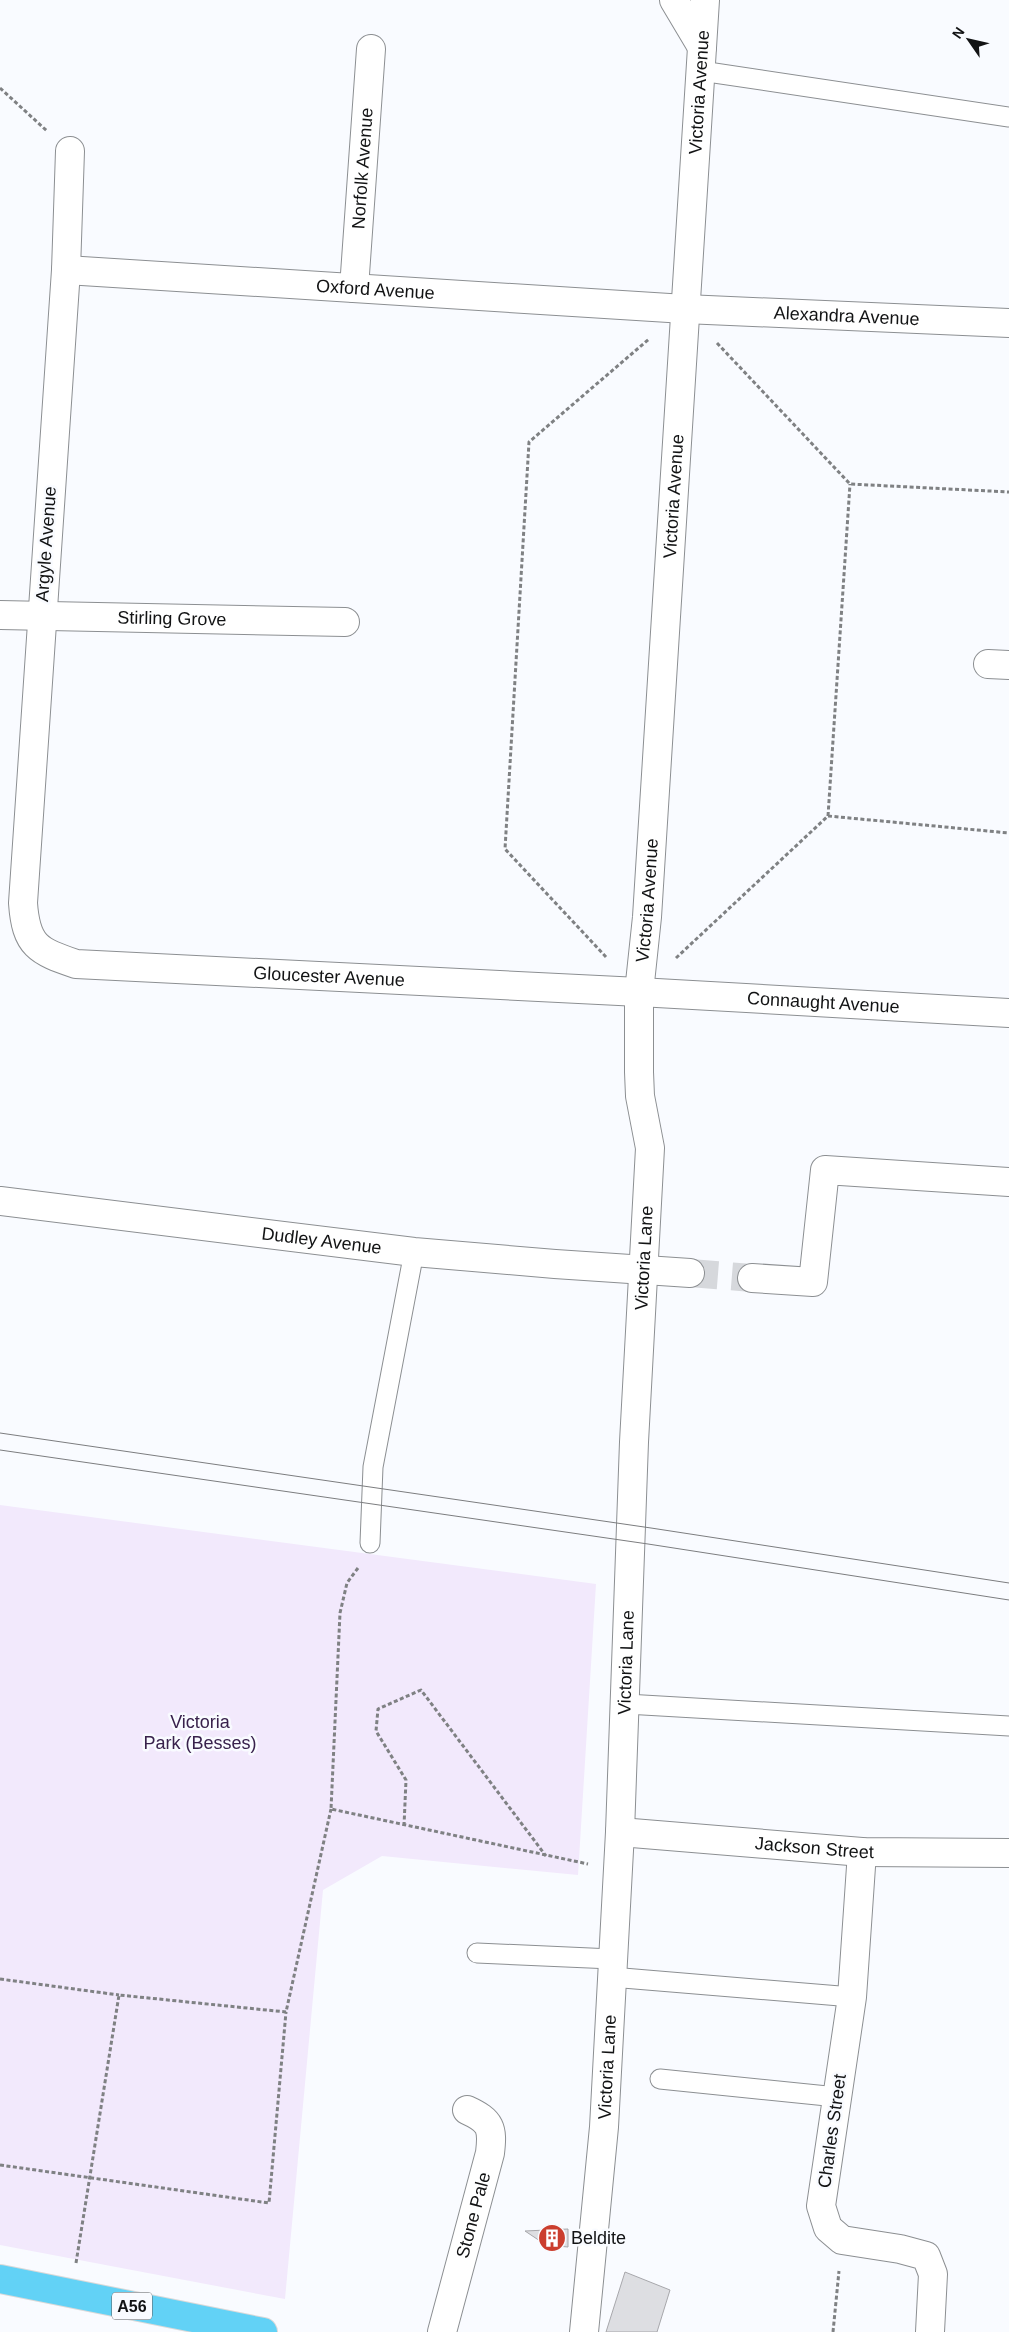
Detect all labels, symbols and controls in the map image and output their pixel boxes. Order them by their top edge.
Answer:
north arrow [944,15,994,65]
text: N [949,24,968,41]
street label: Victoria Avenue [685,29,713,155]
street label: Norfolk Avenue [348,107,377,230]
street label: Oxford Avenue [315,276,435,303]
street label: Alexandra Avenue [773,303,920,329]
street label: Victoria Avenue [660,434,688,559]
street label: Argyle Avenue [32,486,60,602]
street label: Stirling Grove [117,607,227,630]
street label: Victoria Avenue [632,838,662,964]
street label: Gloucester Avenue [253,963,405,990]
street label: Connaught Avenue [746,988,900,1017]
street label: Victoria Lane [631,1205,657,1311]
street label: Dudley Avenue [260,1223,383,1258]
street label: Victoria Lane [614,1610,638,1715]
park label: Victoria Park (Besses) [143,1712,257,1753]
street label: Jackson Street [754,1833,874,1862]
street label: Victoria Lane [594,2014,620,2120]
street label: Charles Street [814,2073,850,2189]
street label: Stone Pale [452,2170,494,2260]
building icon: Beldite [537,2223,567,2253]
place label: Beldite [571,2228,626,2248]
road number: A56 [112,2292,152,2320]

